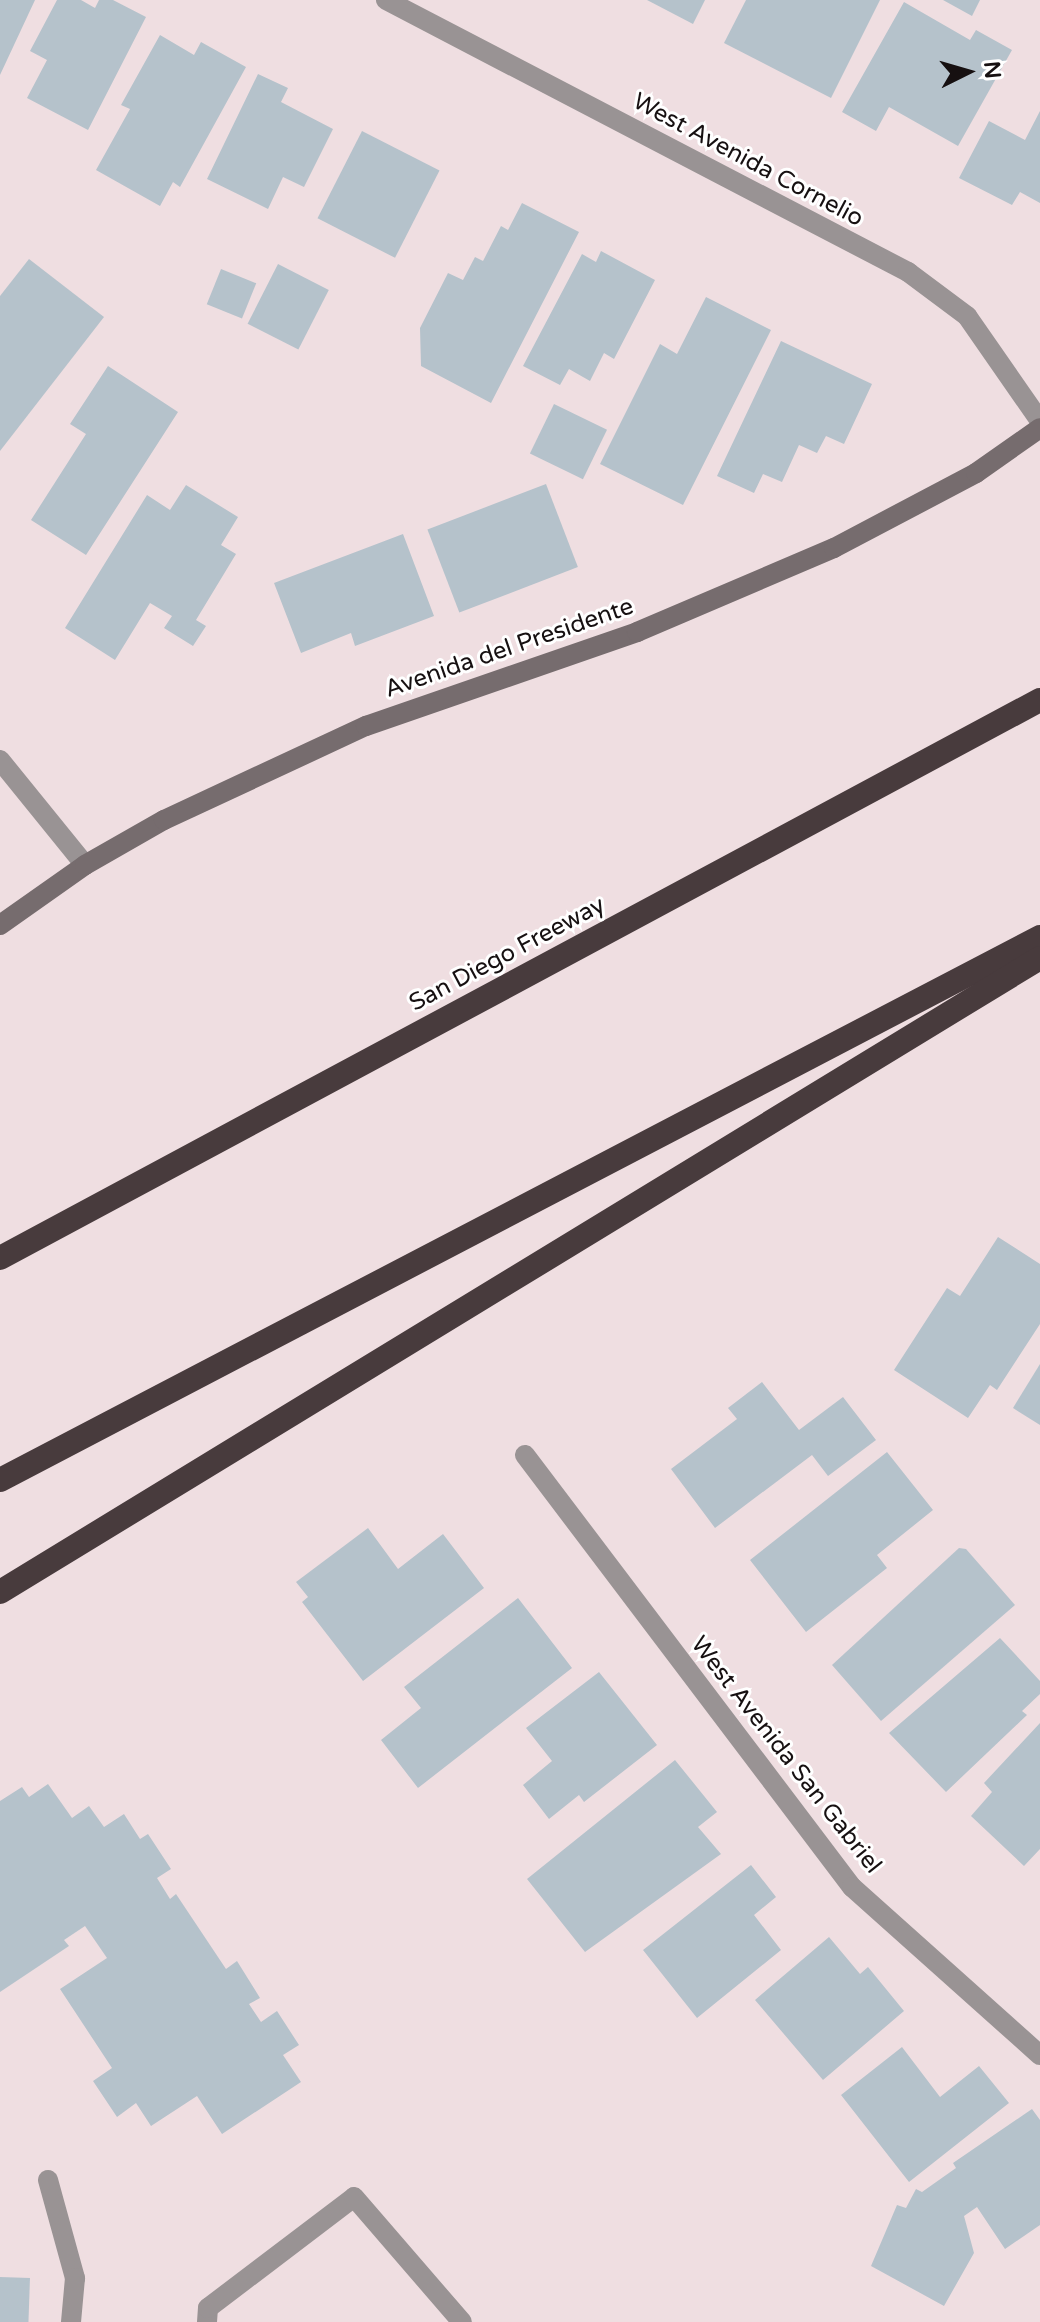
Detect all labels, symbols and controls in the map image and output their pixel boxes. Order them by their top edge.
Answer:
north arrow [928,32,1008,112]
text: N [978,60,1006,80]
street label: West Avenida Cornelio [628,87,868,233]
street label: Avenida del Presidente [381,592,637,704]
street label: San Diego Freeway [404,890,610,1018]
street label: West Avenida San Gabriel [684,1631,888,1879]

